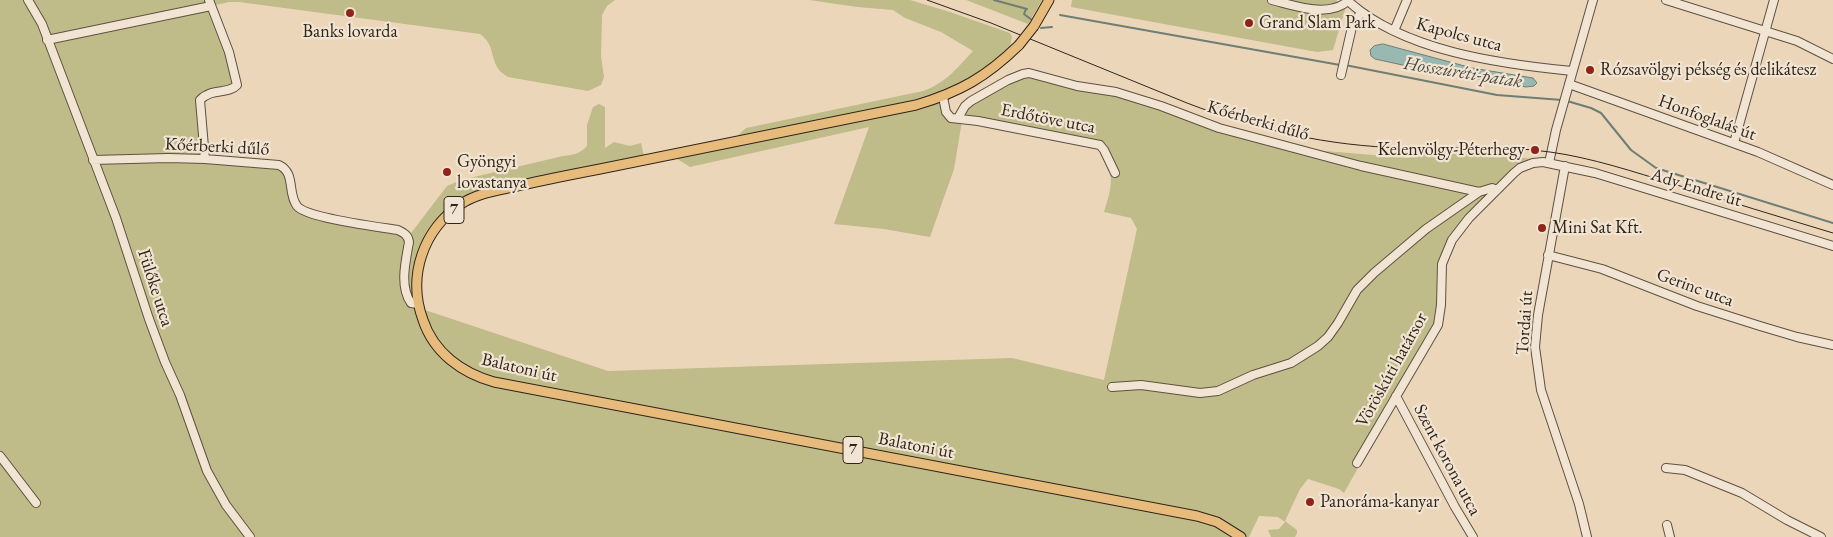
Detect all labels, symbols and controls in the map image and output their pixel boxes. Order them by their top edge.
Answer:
marker: Banks lovarda [344,7,356,19]
place label: Grand Slam Park [1259,12,1376,34]
street label: Kapolcs utca [1414,13,1504,57]
marker: Grand Slam Park [1243,17,1255,29]
place label: Banks lovarda [302,21,398,43]
water label: Hosszúréti-patak [1402,52,1524,94]
place label: Rózsavölgyi pékség és delikátesz [1600,59,1816,81]
marker: Rózsavölgyi pékség és delikátesz [1584,64,1596,76]
street label: Honfoglalás út [1655,90,1759,146]
street label: Kőérberki dűlő [1205,96,1311,146]
street label: Erdőtöve utca [999,99,1097,139]
street label: Kőérberki dűlő [164,133,270,161]
place label: Kelenvölgy-Péterhegy [1378,139,1525,161]
marker: Kelenvölgy-Péterhegy [1529,144,1541,156]
place label: Gyöngyi lovastanya [457,151,527,193]
street label: Ady Endre út [1648,164,1744,212]
marker: Gyöngyi lovastanya [441,166,453,178]
road number: 7 [444,196,464,224]
place label: Mini Sat Kft. [1552,217,1643,239]
marker: Mini Sat Kft. [1536,222,1548,234]
street label: Fülőke utca [132,247,178,329]
street label: Gerinc utca [1654,264,1736,312]
street label: Tordai út [1512,290,1538,356]
street label: Vöröskúti határsor [1352,309,1432,431]
street label: Balatoni út [479,349,559,387]
street label: Szent korona utca [1409,401,1485,519]
street label: Balatoni út [876,428,956,464]
road number: 7 [843,436,863,464]
place label: Panoráma-kanyar [1320,491,1439,513]
marker: Panoráma-kanyar [1304,496,1316,508]

